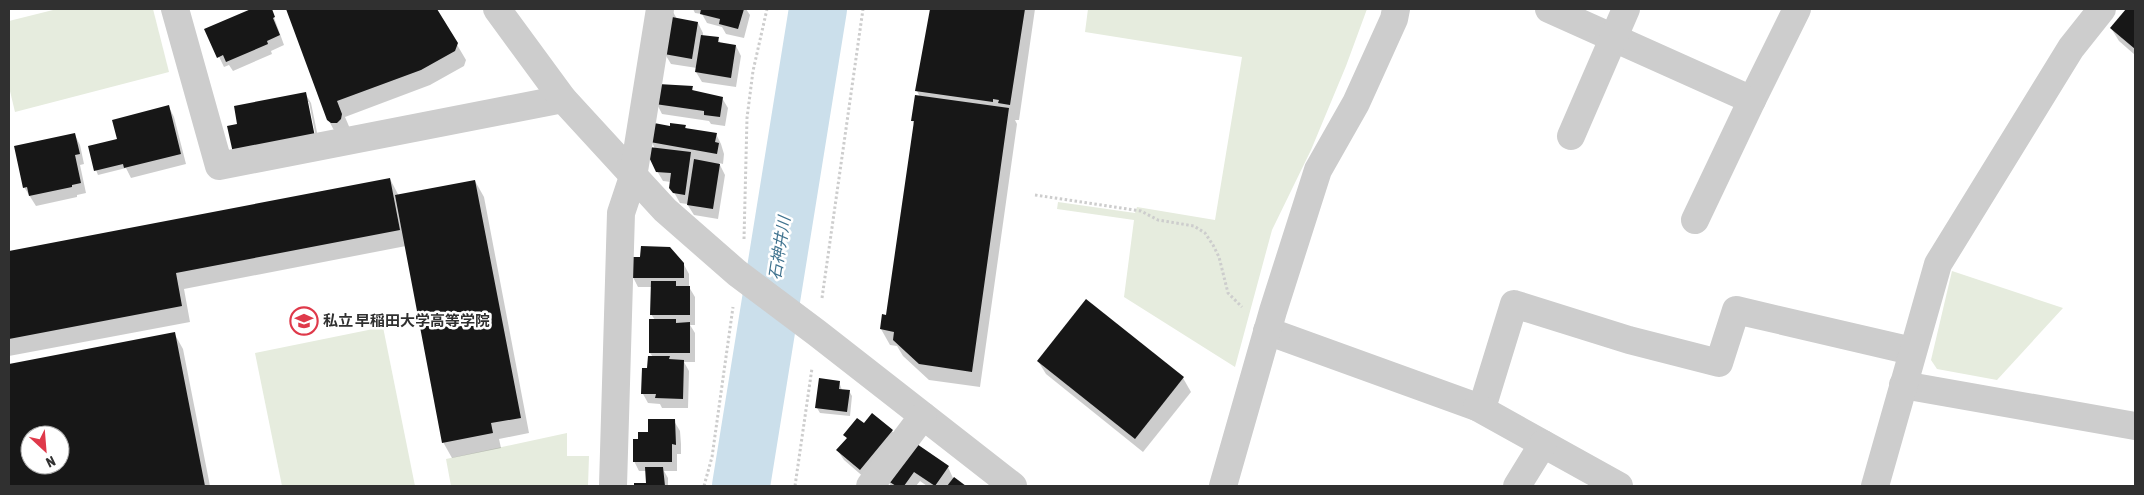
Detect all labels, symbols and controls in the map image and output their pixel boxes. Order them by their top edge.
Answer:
water label: 石神井川 [765,213,793,281]
school or university icon: 私立 早稲田大学高等学院 [289,306,319,336]
place label: 私立 早稲田大学高等学院 [323,312,490,329]
north arrow [20,425,70,475]
text: N [43,453,58,471]

